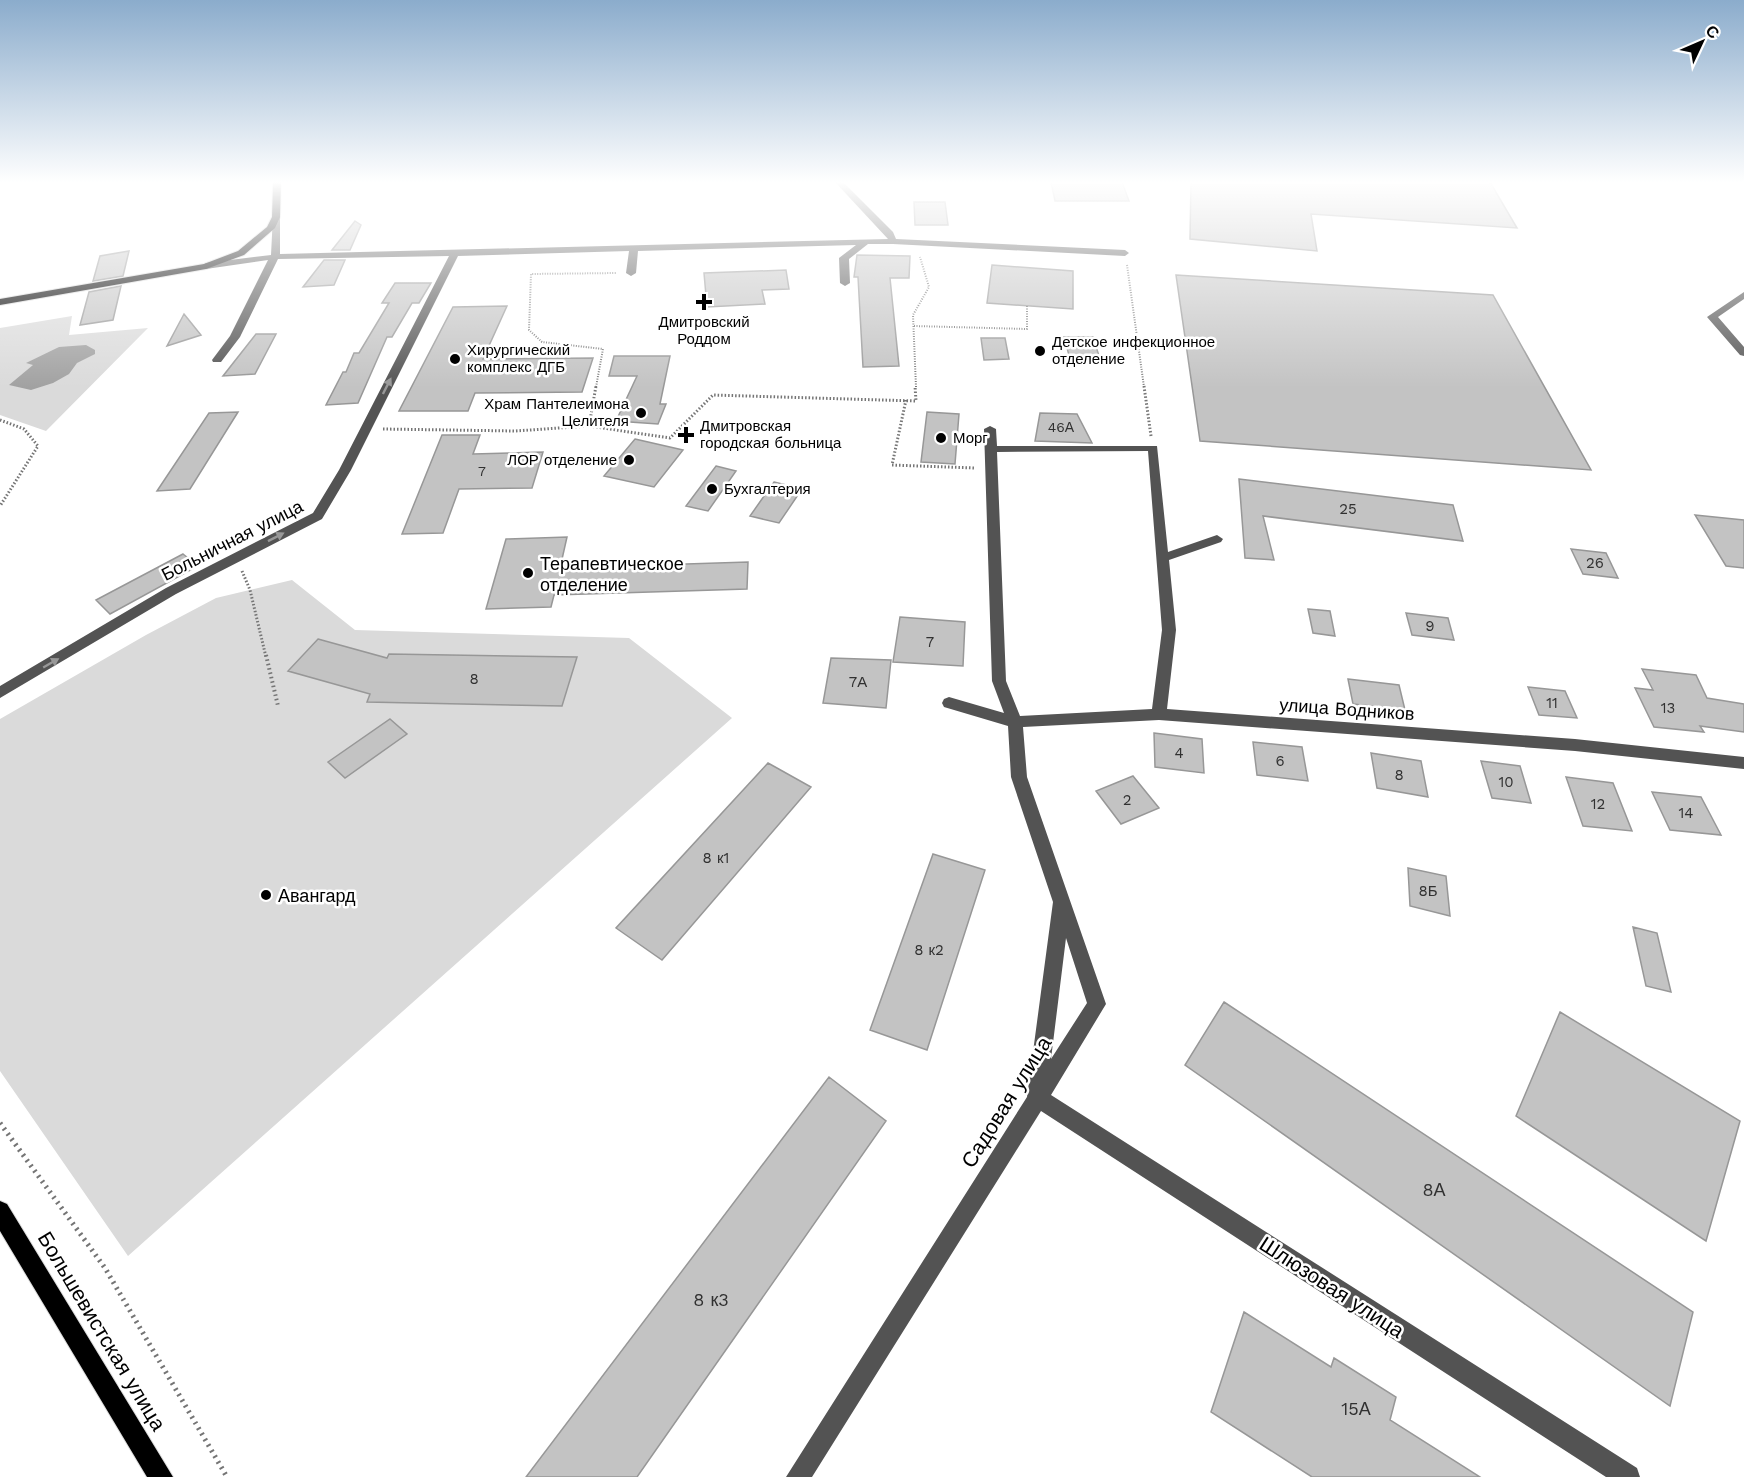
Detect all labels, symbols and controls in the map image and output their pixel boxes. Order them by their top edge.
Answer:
north arrow [1672,12,1732,72]
text: С [1702,21,1724,43]
marker: Дмитровский Роддом [695,293,713,311]
place label: Дмитровский Роддом [658,313,750,348]
place label: Детское инфекционное отделение [1052,333,1215,368]
place label: Хирургический комплекс ДГБ [467,341,570,376]
marker: Детское инфекционное отделение [1033,344,1047,358]
marker: Хирургический комплекс ДГБ [448,352,462,366]
one-way arrow [382,377,392,394]
place label: Храм Пантелеимона Целителя [484,395,630,430]
marker: Храм Пантелеимона Целителя [634,406,648,420]
place label: Дмитровская городская больница [700,417,842,452]
house number: 46А [1048,419,1075,435]
marker: Дмитровская городская больница [677,426,695,444]
place label: Морг [953,429,988,447]
marker: Морг [934,431,948,445]
place label: ЛОР отделение [507,451,617,469]
marker: ЛОР отделение [622,453,636,467]
house number: 7 [478,463,486,479]
place label: Бухгалтерия [724,480,811,498]
marker: Бухгалтерия [705,482,719,496]
street label: Больничная улица [158,495,307,585]
house number: 25 [1339,500,1357,518]
one-way arrow [267,533,284,542]
place label: Терапевтическое отделение [540,553,684,595]
house number: 26 [1586,554,1604,572]
marker: Терапевтическое отделение [521,566,535,580]
house number: 9 [1425,617,1435,635]
house number: 7 [926,633,934,651]
one-way arrow [42,658,59,668]
house number: 8 [469,670,479,688]
house number: 7А [849,673,867,691]
street label: улица Водников [1279,694,1415,724]
house number: 11 [1546,694,1558,712]
house number: 13 [1661,699,1675,717]
house number: 4 [1174,744,1184,762]
house number: 6 [1275,752,1285,770]
house number: 8 [1394,766,1404,784]
house number: 10 [1498,773,1514,791]
house number: 2 [1123,791,1131,809]
house number: 12 [1591,795,1605,813]
house number: 14 [1678,804,1694,822]
house number: 8 к1 [703,849,729,867]
house number: 8Б [1418,882,1438,900]
place label: Авангард [278,885,356,906]
marker: Авангард [259,888,273,902]
house number: 8 к2 [914,941,944,959]
street label: Садовая улица [956,1032,1056,1172]
house number: 8А [1422,1179,1446,1200]
street label: Большевистская улица [33,1227,171,1435]
street label: Шлюзовая улица [1255,1231,1409,1343]
house number: 8 к3 [693,1289,729,1310]
house number: 15А [1341,1398,1371,1419]

